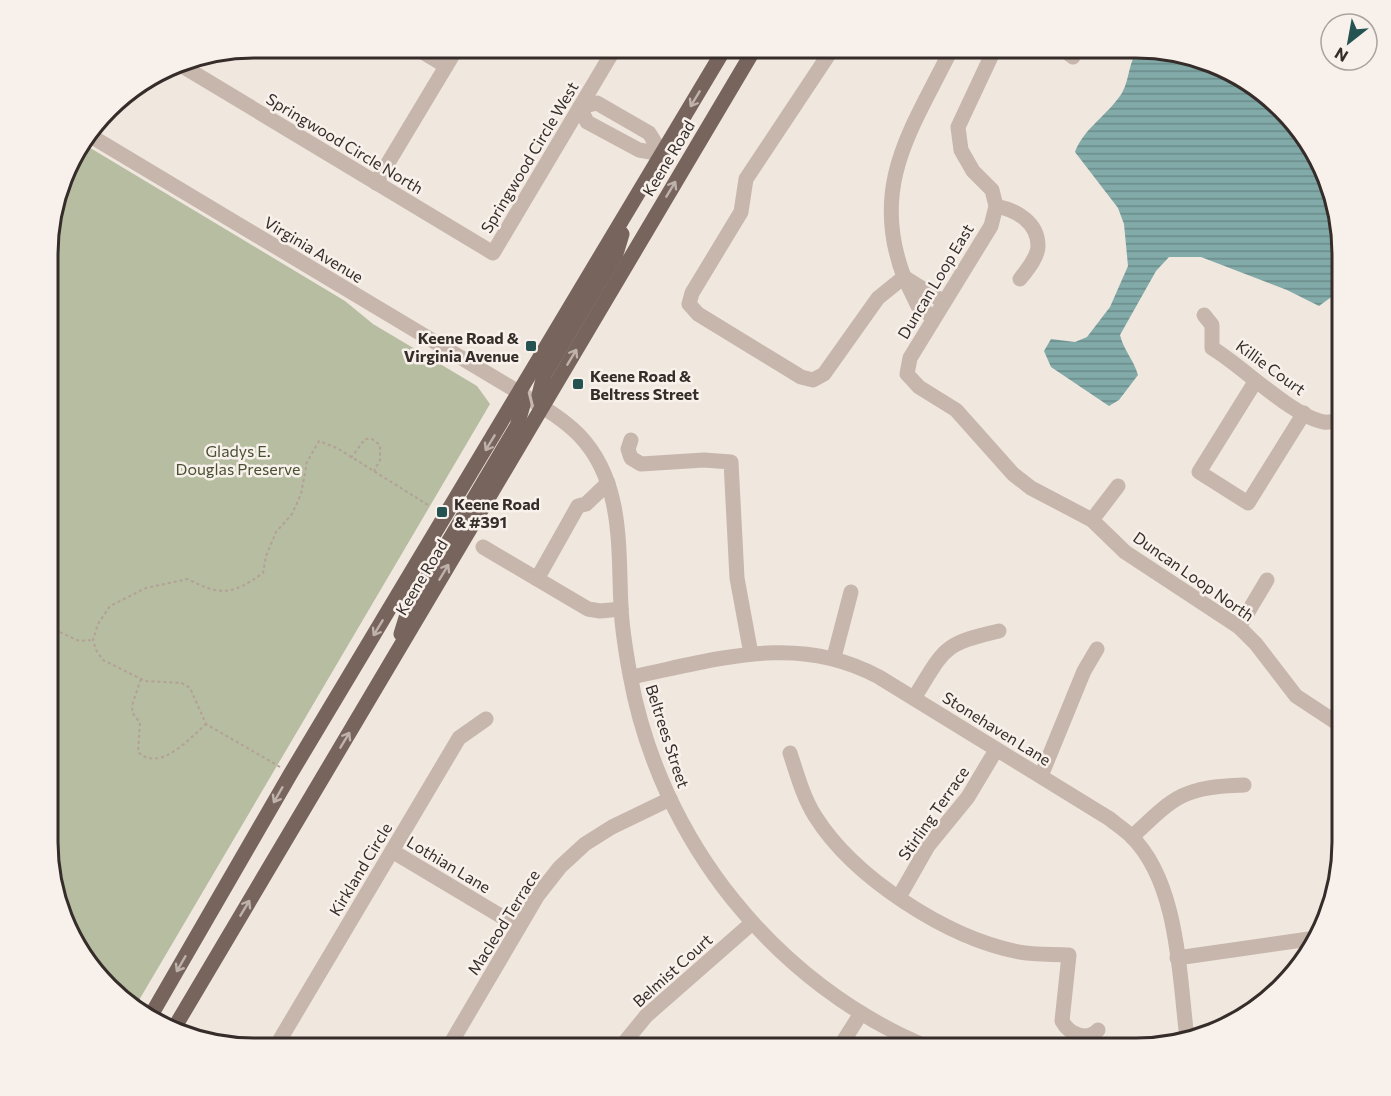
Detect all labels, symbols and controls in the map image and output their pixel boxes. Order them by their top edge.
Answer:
north arrow [1319,12,1379,72]
text: N [1331,44,1351,67]
street label: Springwood Circle West [476,77,582,236]
street label: Springwood Circle North [263,89,427,197]
one-way arrow [689,89,700,107]
street label: Keene Road [638,117,698,199]
one-way arrow [666,181,678,198]
street label: Virginia Avenue [261,212,367,286]
street label: Duncan Loop East [893,220,977,342]
place label: Keene Road & Virginia Avenue [404,328,520,365]
street label: Killie Court [1233,336,1310,399]
marker: Keene Road & Virginia Avenue [524,339,538,353]
one-way arrow [566,349,578,366]
place label: Keene Road & Beltress Street [590,366,699,403]
marker: Keene Road & Beltress Street [571,377,585,391]
one-way arrow [484,434,496,451]
park label: Gladys E. Douglas Preserve [176,441,300,478]
place label: Keene Road & #391 [454,494,540,531]
marker: Keene Road & #391 [435,505,449,519]
street label: Duncan Loop North [1130,527,1258,625]
street label: Keene Road [391,536,451,618]
one-way arrow [439,564,451,581]
one-way arrow [372,619,384,636]
street label: Beltrees Street [642,682,694,791]
street label: Stonehaven Lane [939,687,1055,769]
one-way arrow [339,732,351,749]
street label: Stirling Terrace [894,762,972,864]
one-way arrow [272,786,284,803]
street label: Kirkland Circle [325,819,395,919]
street label: Lothian Lane [404,832,494,896]
street label: Macleod Terrace [463,866,543,978]
one-way arrow [240,900,252,917]
street label: Belmist Court [628,929,716,1011]
one-way arrow [174,955,186,972]

